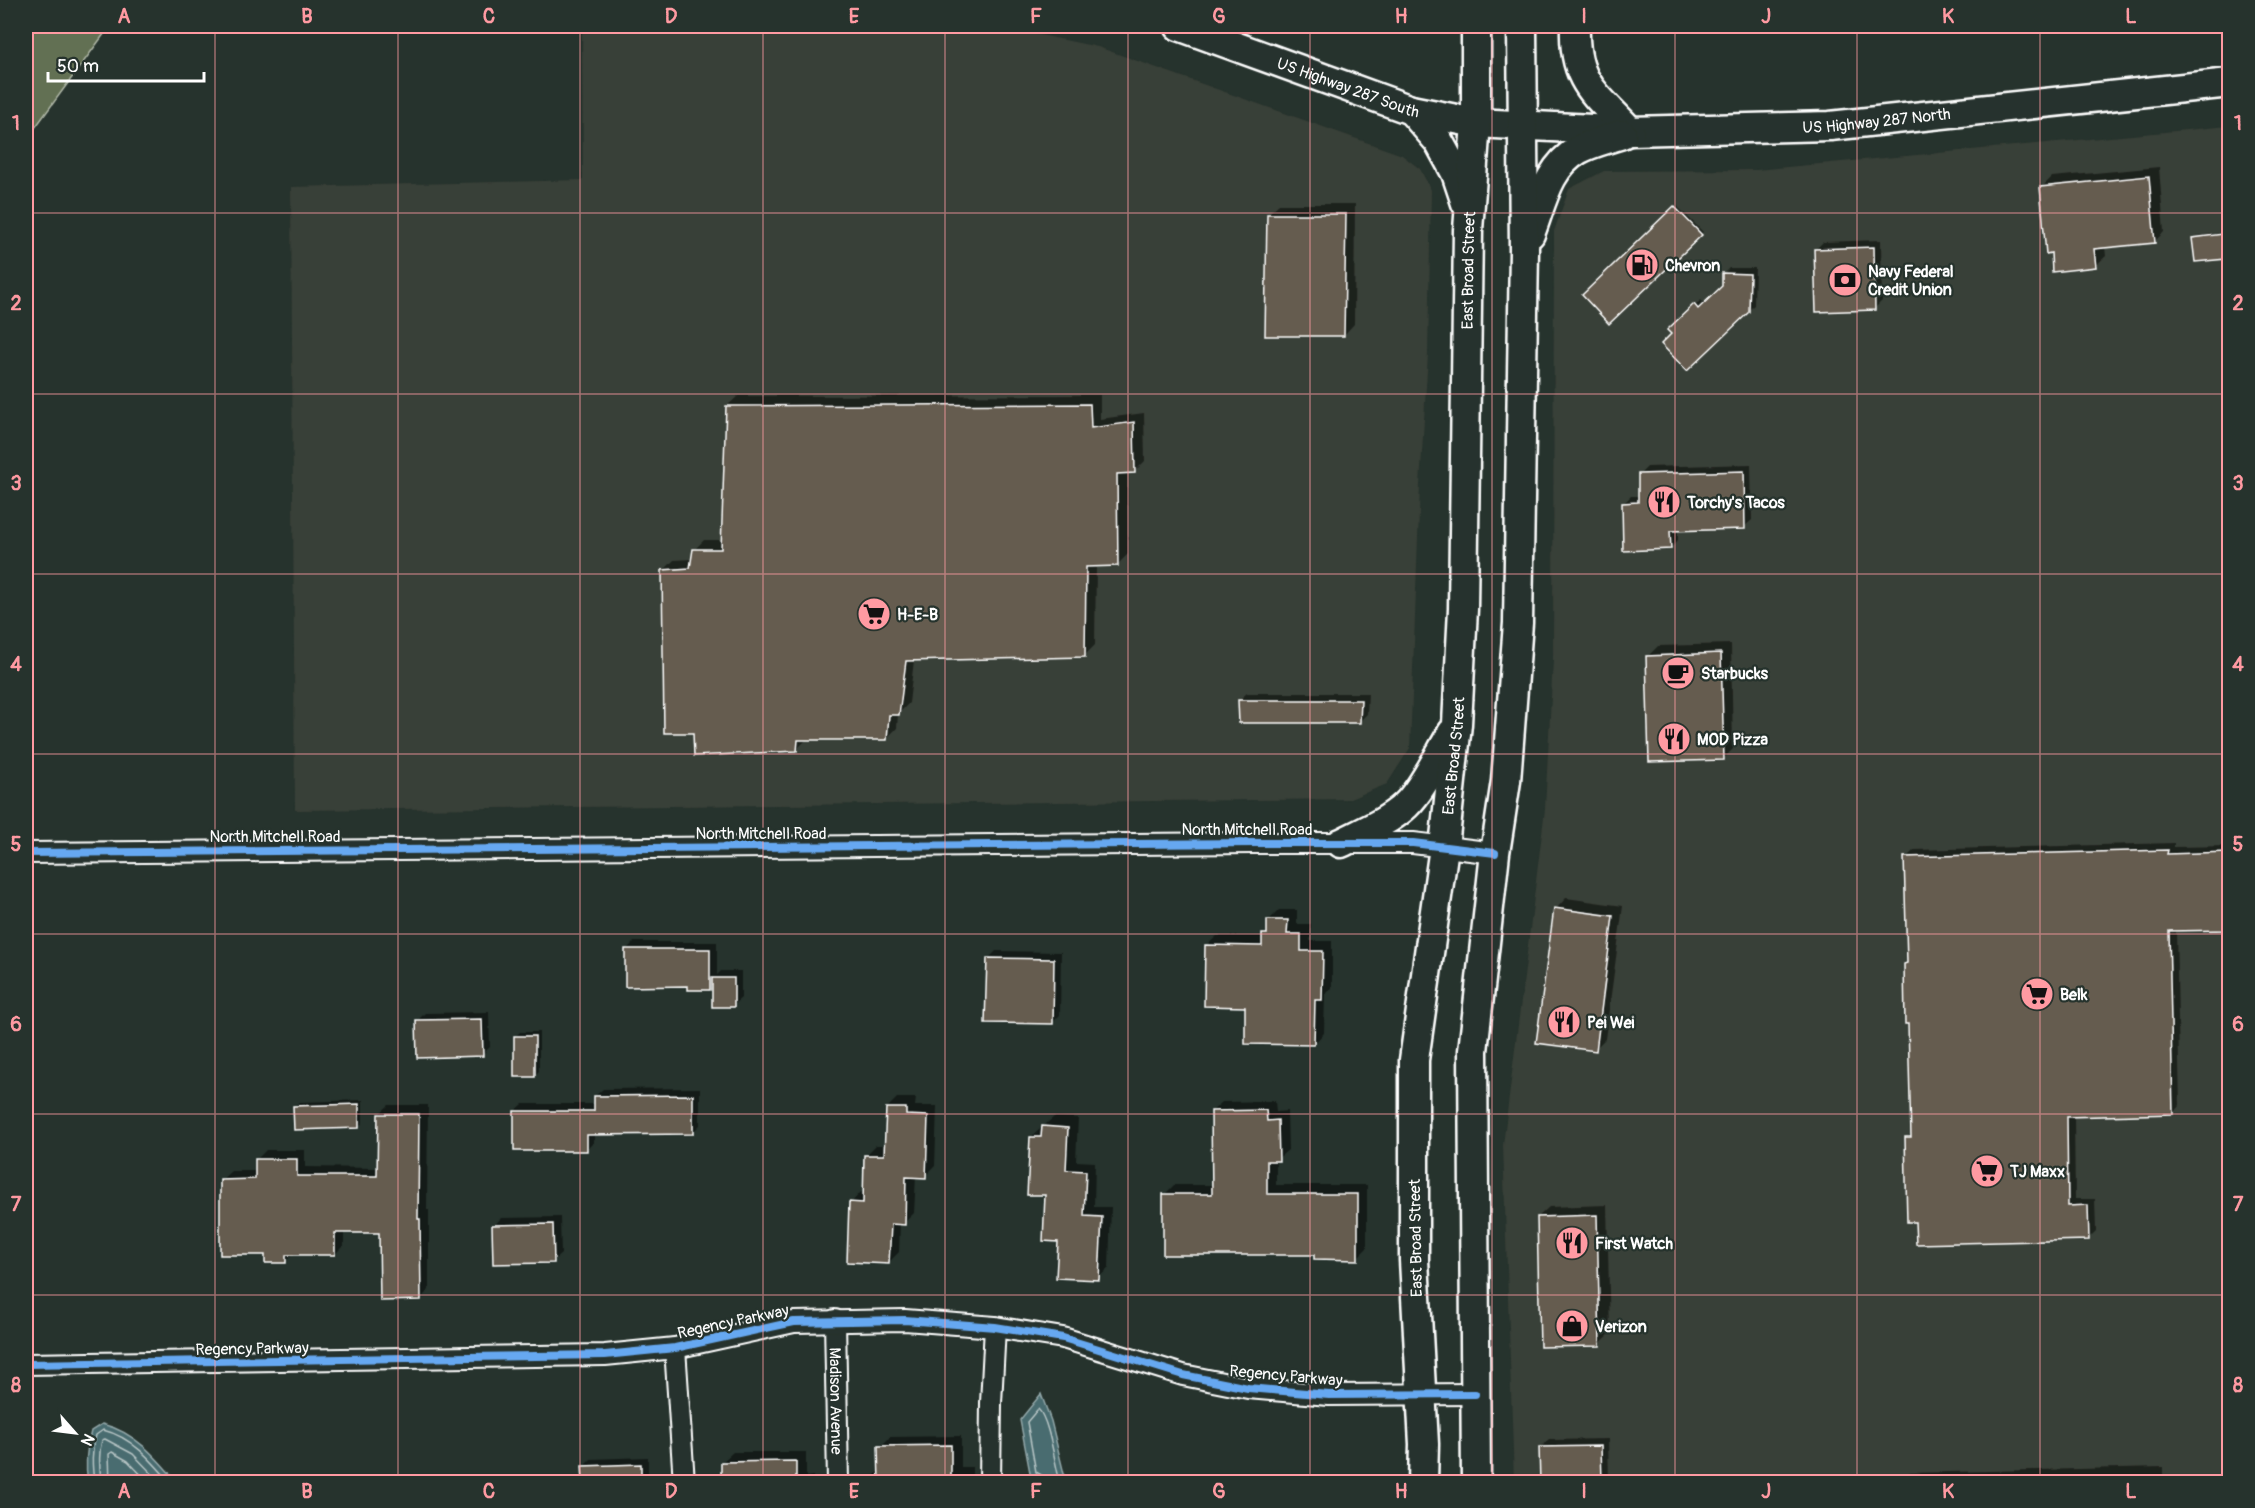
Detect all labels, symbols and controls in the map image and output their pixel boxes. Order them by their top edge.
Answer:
text: A [118,4,131,29]
text: B [301,4,313,29]
text: C [483,4,495,29]
text: D [665,4,678,29]
text: E [849,4,860,29]
text: F [1030,4,1042,29]
text: G [1212,4,1226,29]
text: H [1395,4,1408,29]
text: I [1581,4,1587,29]
text: J [1761,4,1771,29]
text: K [1942,4,1954,29]
text: L [2125,4,2137,29]
scale bar [48,45,204,83]
street label: US Highway 287 South [1274,53,1421,122]
text: 50 m [57,55,99,78]
street label: US Highway 287 North [1802,104,1952,138]
text: 1 [12,111,20,136]
text: 1 [2234,111,2242,136]
street label: East Broad Street [1458,210,1480,329]
fuel station icon: Chevron [1624,247,1660,283]
place label: Chevron [1665,256,1720,276]
bank icon: Navy Federal Credit Union [1827,262,1863,298]
place label: Navy Federal Credit Union [1868,262,1954,300]
text: 2 [10,291,22,316]
text: 2 [2232,291,2244,316]
text: 3 [10,471,22,496]
text: 3 [2232,471,2244,496]
restaurant icon: Torchy's Tacos [1646,484,1682,520]
place label: Torchy's Tacos [1686,493,1785,513]
supermarket icon: H-E-B [856,596,892,632]
place label: H-E-B [897,605,938,625]
text: 4 [10,652,22,677]
text: 4 [2232,652,2244,677]
cafe icon: Starbucks [1660,655,1696,691]
place label: Starbucks [1701,664,1769,684]
street label: East Broad Street [1438,696,1469,816]
restaurant icon: MOD Pizza [1656,721,1692,757]
place label: MOD Pizza [1697,730,1769,750]
street label: North Mitchell Road [1181,820,1313,840]
street label: North Mitchell Road [695,824,827,844]
street label: North Mitchell Road [209,827,341,847]
text: 5 [11,832,22,857]
text: 5 [2233,832,2244,857]
supermarket icon: Belk [2019,976,2055,1012]
place label: Belk [2060,985,2088,1005]
restaurant icon: Pei Wei [1546,1004,1582,1040]
text: 6 [10,1012,22,1037]
text: 6 [2232,1012,2244,1037]
place label: Pei Wei [1587,1013,1635,1033]
supermarket icon: TJ Maxx [1969,1153,2005,1189]
place label: TJ Maxx [2009,1162,2065,1182]
street label: East Broad Street [1405,1178,1427,1297]
text: 7 [11,1192,22,1217]
text: 7 [2233,1192,2244,1217]
restaurant icon: First Watch [1554,1225,1590,1261]
place label: First Watch [1595,1234,1673,1254]
street label: Regency Parkway [676,1300,791,1344]
shop icon: Verizon [1554,1308,1590,1344]
place label: Verizon [1595,1317,1647,1337]
street label: Regency Parkway [195,1338,309,1360]
street label: Madison Avenue [825,1347,846,1455]
street label: Regency Parkway [1229,1361,1343,1391]
text: 8 [11,1373,21,1398]
text: 8 [2233,1373,2243,1398]
north arrow [45,1403,105,1463]
text: N [76,1430,99,1449]
text: A [118,1479,131,1504]
text: B [301,1479,313,1504]
text: C [483,1479,495,1504]
text: D [665,1479,678,1504]
text: E [849,1479,860,1504]
text: F [1030,1479,1042,1504]
text: G [1212,1479,1226,1504]
text: H [1395,1479,1408,1504]
text: I [1581,1479,1587,1504]
text: J [1761,1479,1771,1504]
text: K [1942,1479,1954,1504]
text: L [2125,1479,2137,1504]

